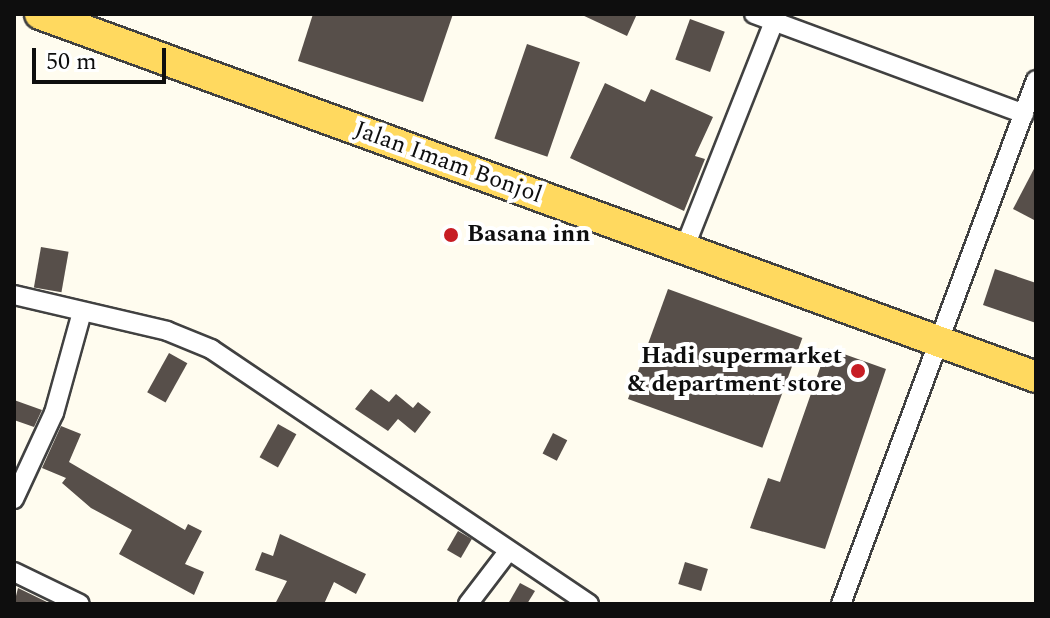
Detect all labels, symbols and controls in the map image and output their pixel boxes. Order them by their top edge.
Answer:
scale bar [36,32,170,82]
text: 50 m [46,44,97,80]
street label: Jalan Imam Bonjol [350,116,546,210]
place label: Basana inn [467,221,590,249]
marker: Basana inn [442,226,460,244]
place label: Hadi supermarket & department store [627,343,842,399]
marker: Hadi supermarket & department store [849,362,867,380]

